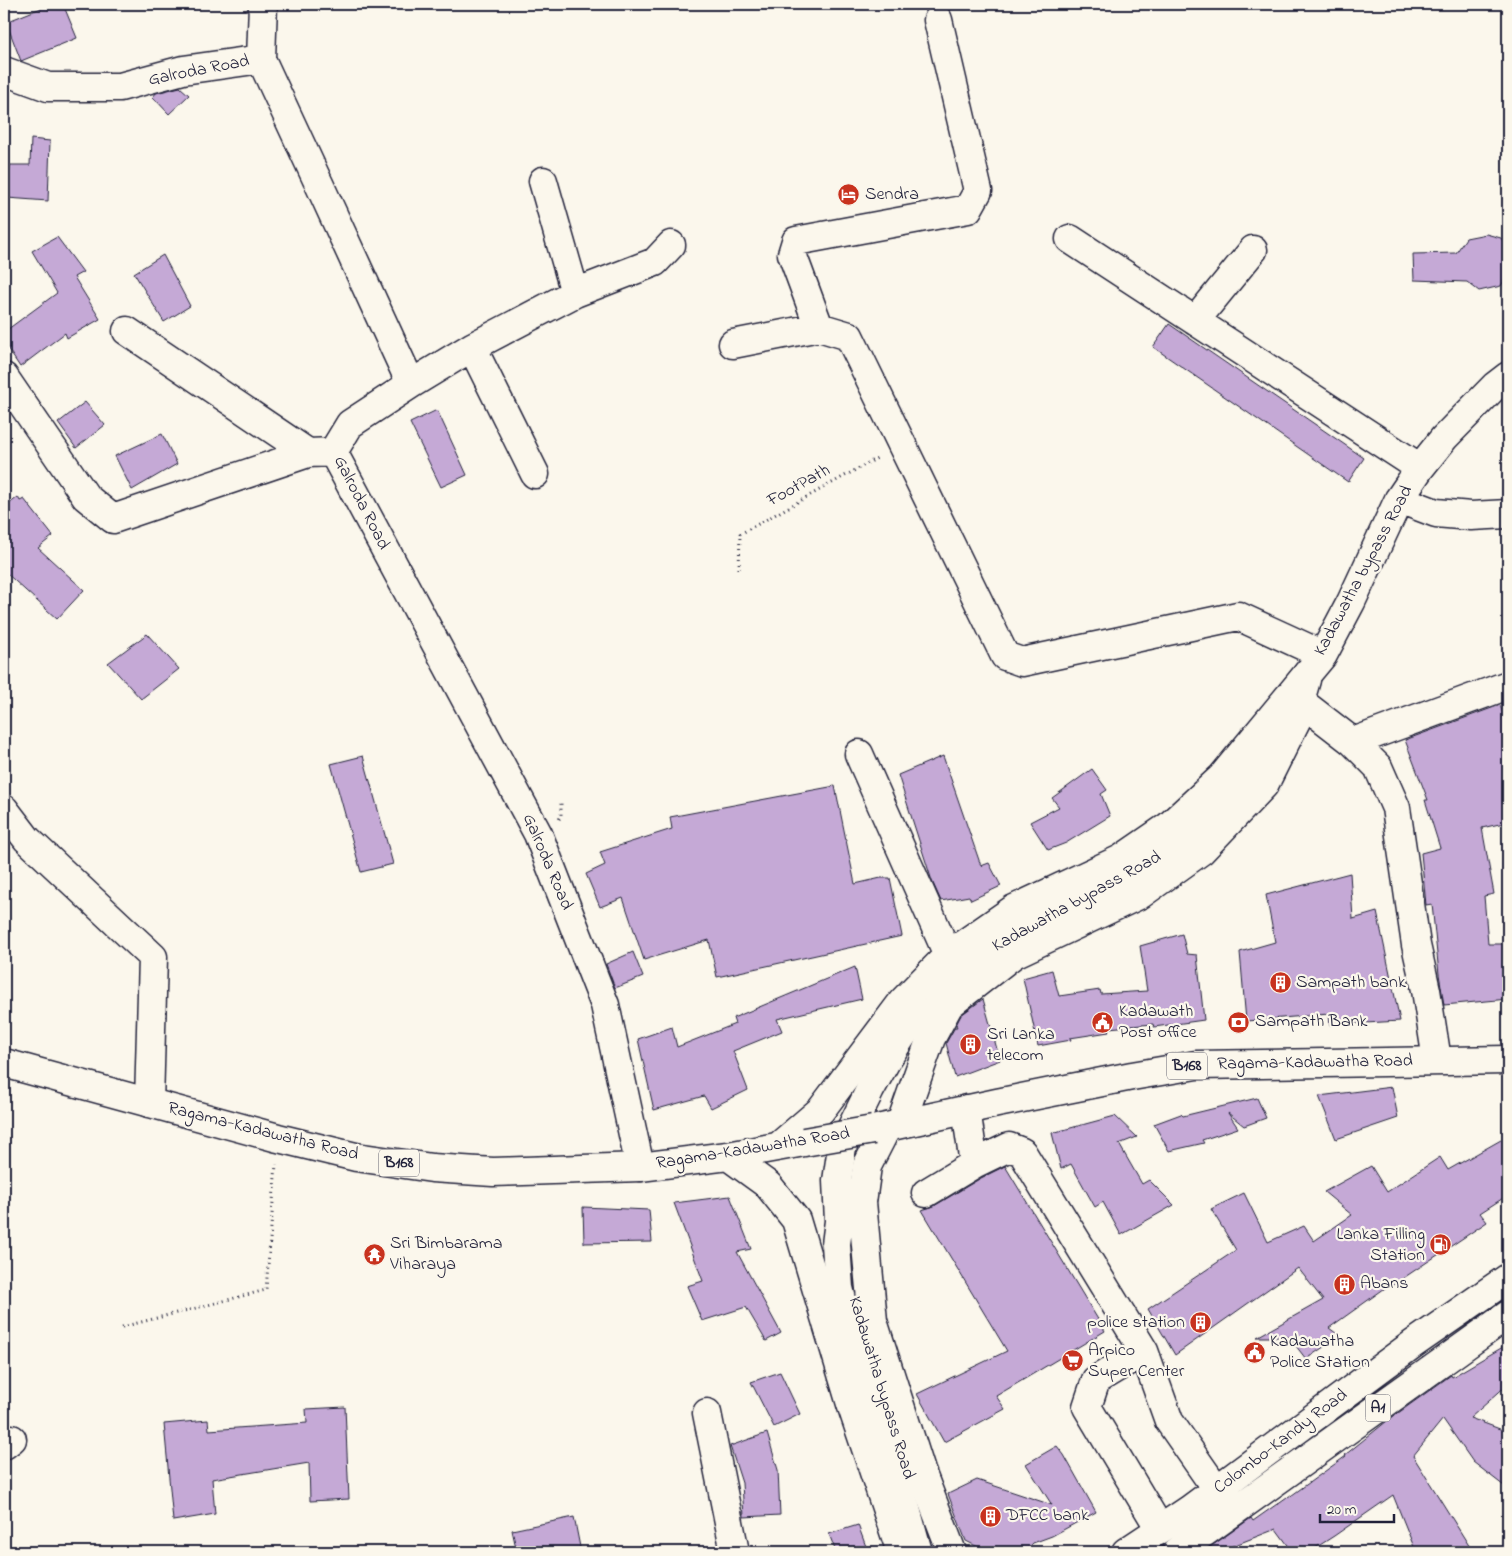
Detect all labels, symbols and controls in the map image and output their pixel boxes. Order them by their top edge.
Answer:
street label: Galroda Road [146,48,252,94]
place label: Sendra [865,182,919,208]
hotel icon: Sendra [837,183,861,207]
street label: Galroda Road [326,451,396,555]
street label: FootPath [762,458,835,514]
street label: Kadawatha bypass Road [1308,481,1420,661]
street label: Galroda Road [515,810,579,914]
street label: Kadawatha bypass Road [988,845,1166,959]
place label: Sampath bank [1296,970,1406,996]
building icon: Sampath bank [1268,971,1292,995]
place label: Kadawath Post office [1119,999,1198,1046]
place label: Sampath Bank [1255,1009,1368,1035]
public building icon: Kadawath Post office [1091,1010,1115,1034]
bank icon: Sampath Bank [1227,1010,1251,1034]
place label: Sri Lanka telecom [987,1022,1055,1069]
building icon: Sri Lanka telecom [959,1033,983,1057]
street label: Ragama-Kadawatha Road [1217,1048,1413,1079]
road number: B168 [1167,1052,1207,1080]
street label: Ragama-Kadawatha Road [165,1096,361,1169]
street label: Ragama-Kadawatha Road [654,1121,852,1178]
road number: B168 [379,1150,419,1176]
place label: Lanka Filling Station [1336,1222,1425,1269]
place label: Sri Bimbarama Viharaya [389,1231,502,1278]
fuel station icon: Lanka Filling Station [1429,1233,1453,1257]
temple icon: Sri Bimbarama Viharaya [362,1242,386,1266]
place label: Abans [1360,1271,1408,1297]
building icon: Abans [1332,1272,1356,1296]
street label: Kadawatha bypass Road [841,1294,921,1482]
place label: police station [1087,1310,1185,1336]
building icon: police station [1189,1311,1213,1335]
place label: Kadawatha Police Station [1270,1329,1370,1376]
place label: Arpico Super Center [1088,1338,1185,1385]
public building icon: Kadawatha Police Station [1242,1340,1266,1364]
supermarket icon: Arpico Super Center [1060,1349,1084,1373]
street label: Colombo-Kandy Road [1209,1383,1353,1501]
road number: A1 [1366,1395,1390,1422]
scale bar [1320,1491,1393,1523]
text: 20 m [1327,1499,1357,1521]
place label: DFCC bank [1005,1503,1089,1529]
building icon: DFCC bank [978,1504,1002,1528]

